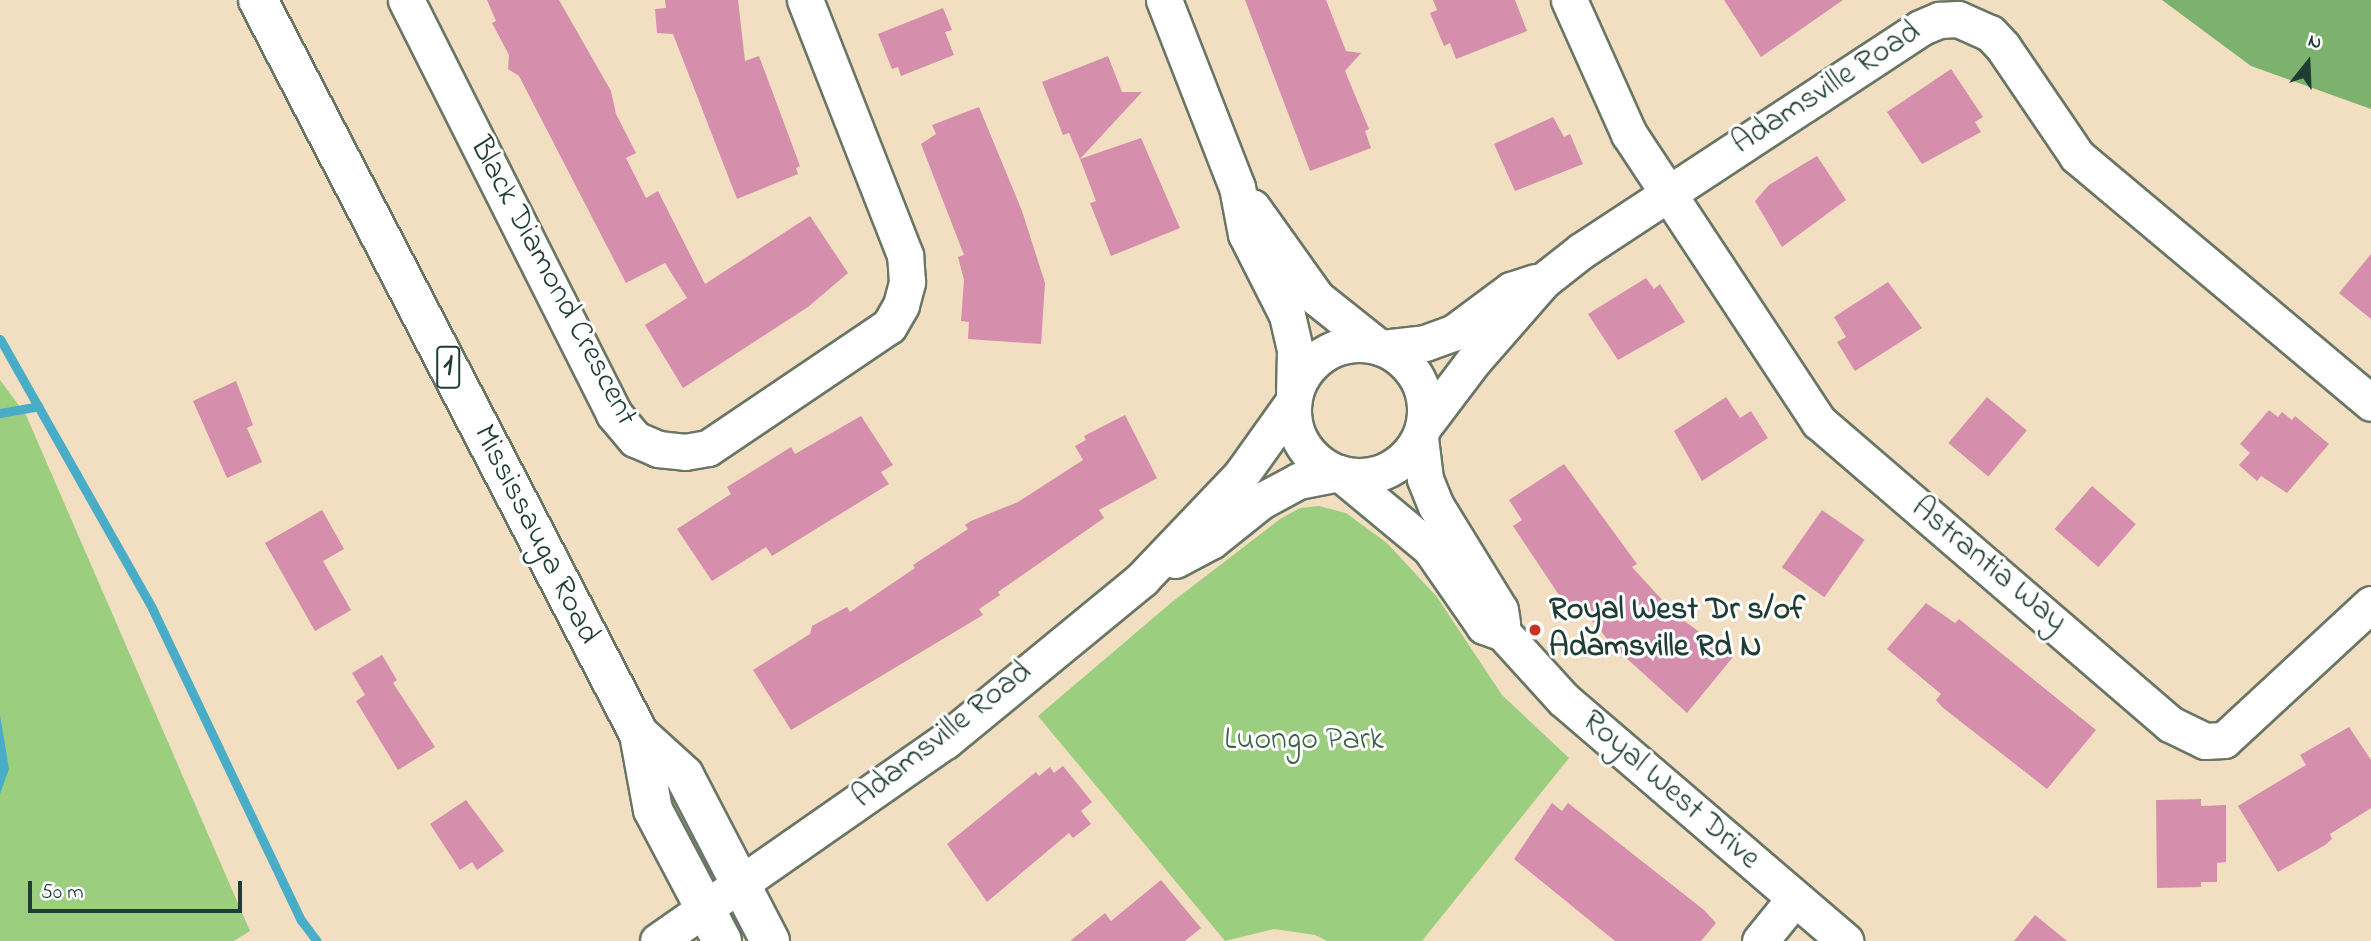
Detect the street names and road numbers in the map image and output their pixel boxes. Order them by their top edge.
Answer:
street label: Adamsville Road [1726,14,1928,164]
street label: Black Diamond Crescent [460,131,644,433]
road number: 1 [436,340,460,394]
street label: Mississauga Road [463,419,607,651]
street label: Astrantia Way [1902,490,2074,642]
street label: Adamsville Road [846,654,1040,818]
street label: Royal West Drive [1573,703,1767,879]

